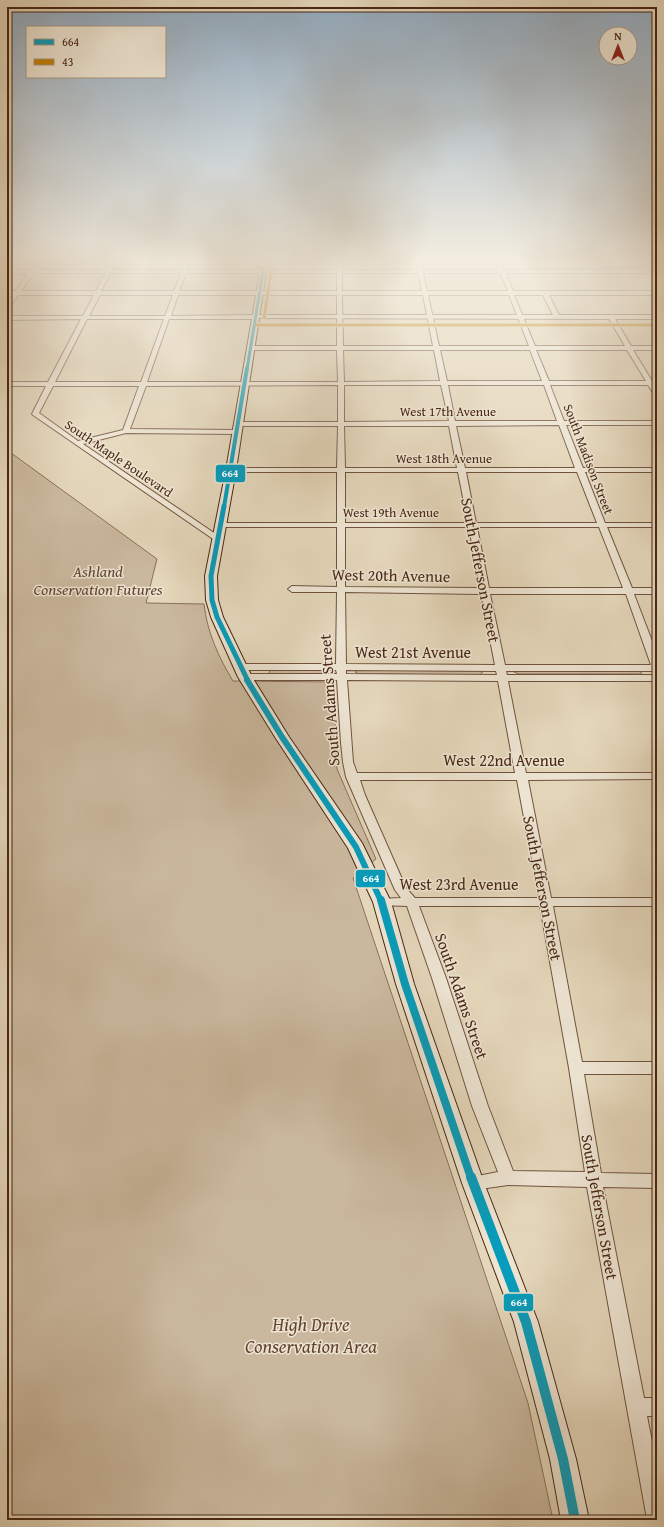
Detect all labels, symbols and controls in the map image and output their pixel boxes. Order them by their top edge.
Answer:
legend [26,26,166,78]
north arrow [598,26,638,66]
text: N [614,28,622,44]
text: 664 [62,33,80,50]
text: 43 [62,53,74,70]
street label: South Madison Street [559,401,619,518]
street label: West 17th Avenue [400,402,496,421]
street label: South Maple Boulevard [61,415,177,502]
street label: West 18th Avenue [396,449,492,468]
line badge: 664 [215,464,246,483]
text: 664 [221,465,239,481]
street label: South Jefferson Street [455,495,507,645]
street label: West 19th Avenue [343,503,439,522]
park label: Ashland Conservation Futures [33,559,163,601]
street label: West 20th Avenue [331,562,451,588]
street label: South Adams Street [312,633,346,767]
street label: West 21st Avenue [355,640,471,664]
street label: West 22nd Avenue [443,748,565,772]
street label: South Jefferson Street [517,813,569,963]
line badge: 664 [355,869,386,888]
text: 664 [362,870,380,886]
street label: West 23rd Avenue [399,872,519,896]
street label: South Adams Street [429,930,495,1063]
street label: South Jefferson Street [575,1132,625,1282]
line badge: 664 [503,1293,534,1312]
text: 664 [510,1294,528,1310]
park label: High Drive Conservation Area [245,1310,377,1360]

